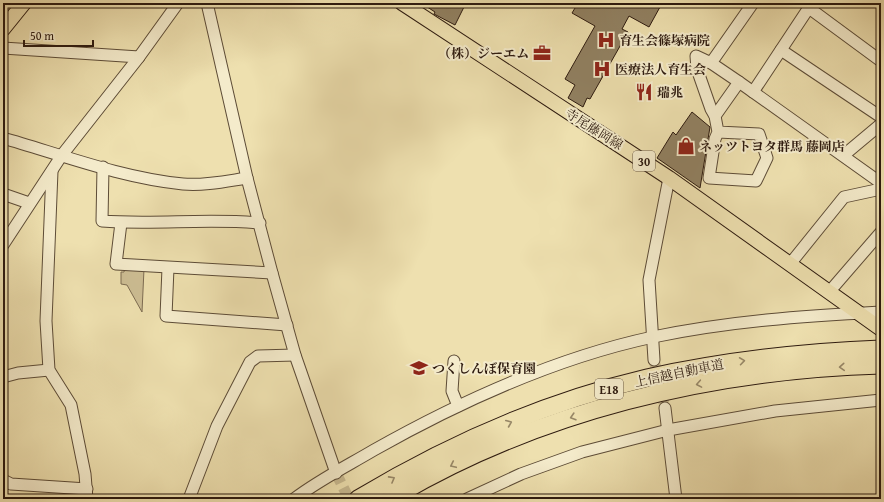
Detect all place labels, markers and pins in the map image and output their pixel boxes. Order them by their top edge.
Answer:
hospital icon: 育生会篠塚病院 [596,30,616,50]
place label: 育生会篠塚病院 [619,31,710,50]
office icon: （株）ジーエム [532,43,552,63]
place label: （株）ジーエム [438,44,529,63]
hospital icon: 医療法人育生会 [592,59,612,79]
place label: 医療法人育生会 [615,60,706,79]
restaurant icon: 瑞兆 [634,82,654,102]
place label: 瑞兆 [657,83,683,102]
shop icon: ネッツトヨタ群馬 藤岡店 [676,136,696,156]
place label: ネッツトヨタ群馬 藤岡店 [699,137,845,156]
school or university icon: つくしんぼ保育園 [409,358,429,378]
place label: つくしんぼ保育園 [432,359,536,378]

